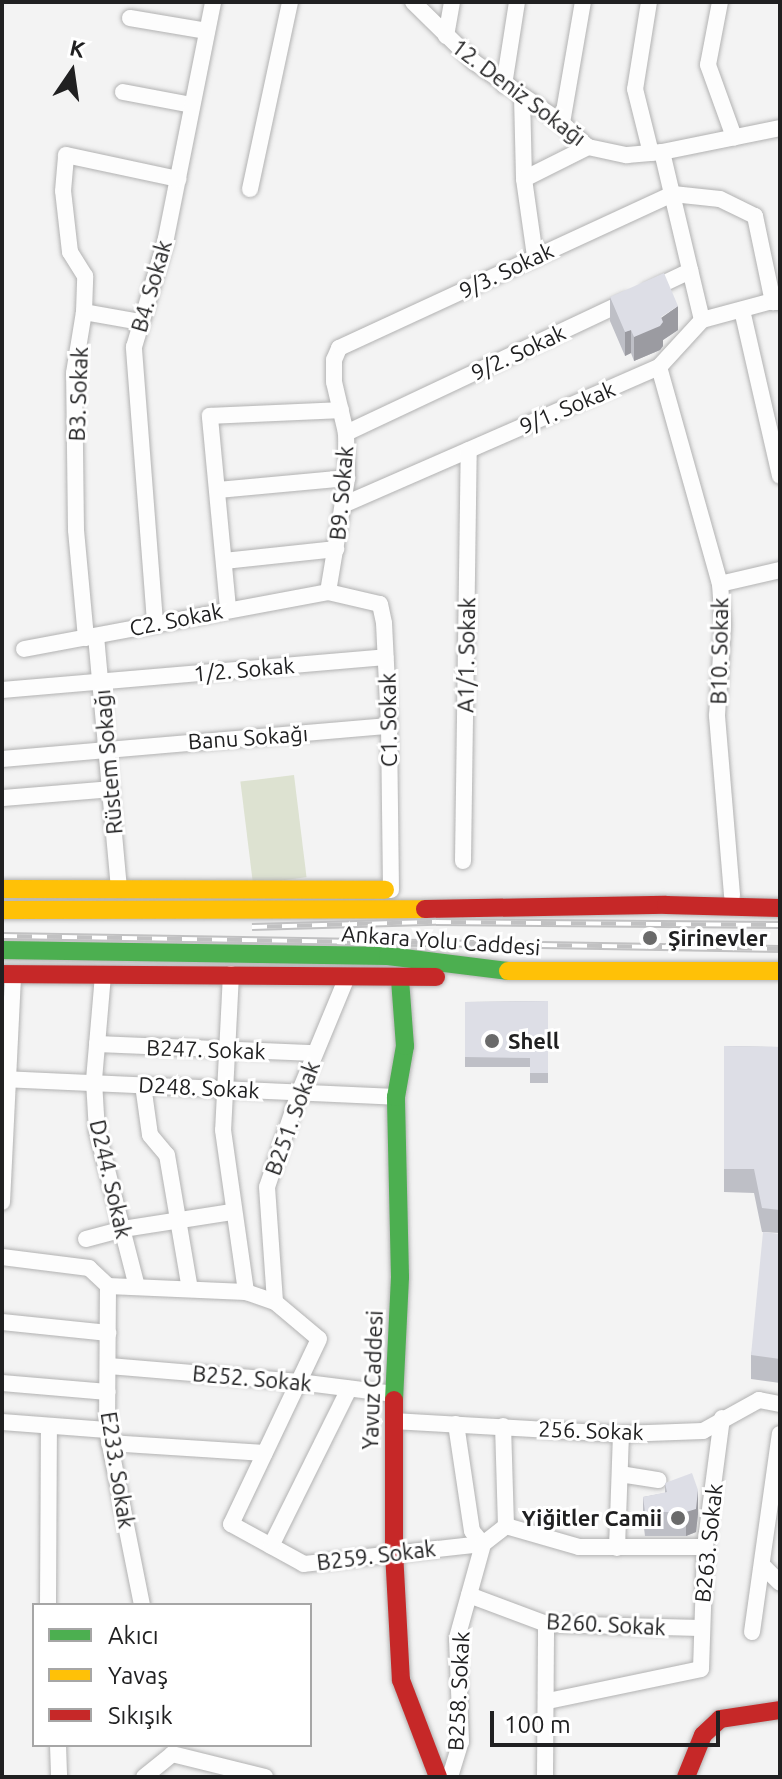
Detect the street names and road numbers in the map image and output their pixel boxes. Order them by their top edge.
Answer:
street label: 12. Deniz Sokağı [447,33,591,151]
street label: B4. Sokak [125,237,177,335]
street label: 9/3. Sokak [455,237,557,303]
street label: 9/2. Sokak [467,319,569,385]
street label: B3. Sokak [63,346,93,442]
street label: 9/1. Sokak [515,375,619,439]
street label: B9. Sokak [324,445,358,541]
street label: C2. Sokak [127,597,225,641]
street label: A1/1. Sokak [452,597,480,713]
street label: B10. Sokak [705,597,733,705]
street label: 1/2. Sokak [192,651,296,687]
street label: C1. Sokak [374,673,402,767]
street label: Rüstem Sokağı [89,688,127,836]
street label: Banu Sokağı [187,720,309,754]
street label: Ankara Yolu Caddesi [341,920,541,960]
street label: B247. Sokak [146,1034,266,1064]
street label: B251. Sokak [259,1057,325,1179]
street label: D248. Sokak [138,1071,260,1103]
street label: D244. Sokak [85,1117,137,1241]
street label: Yavuz Caddesi [356,1310,388,1450]
street label: B252. Sokak [191,1360,313,1396]
street label: E233. Sokak [96,1410,140,1530]
street label: 256. Sokak [538,1415,644,1445]
street label: B263. Sokak [689,1482,727,1604]
street label: B259. Sokak [315,1535,437,1575]
street label: B260. Sokak [546,1608,666,1640]
street label: B258. Sokak [442,1631,474,1751]

